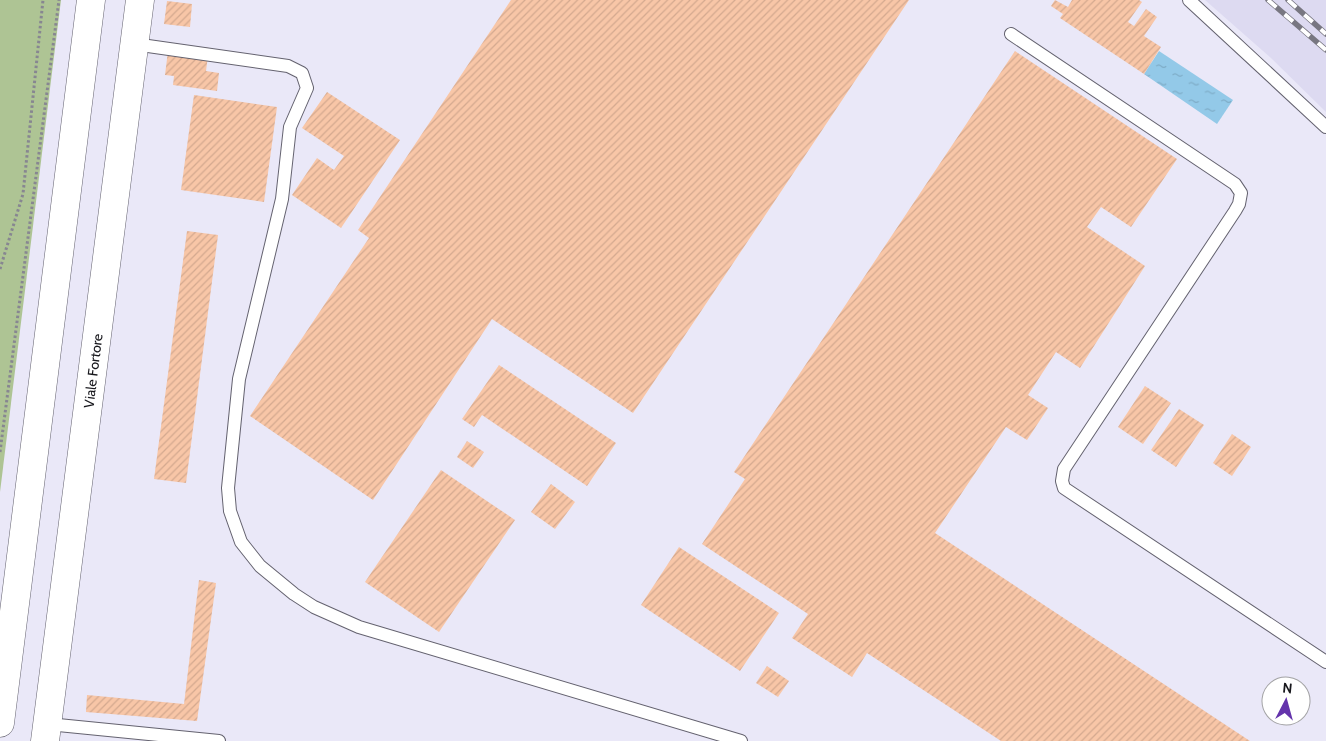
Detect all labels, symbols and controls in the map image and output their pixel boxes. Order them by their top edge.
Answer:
street label: Viale Fortore [79,333,107,409]
north arrow [1261,676,1311,726]
text: N [1281,679,1293,698]

